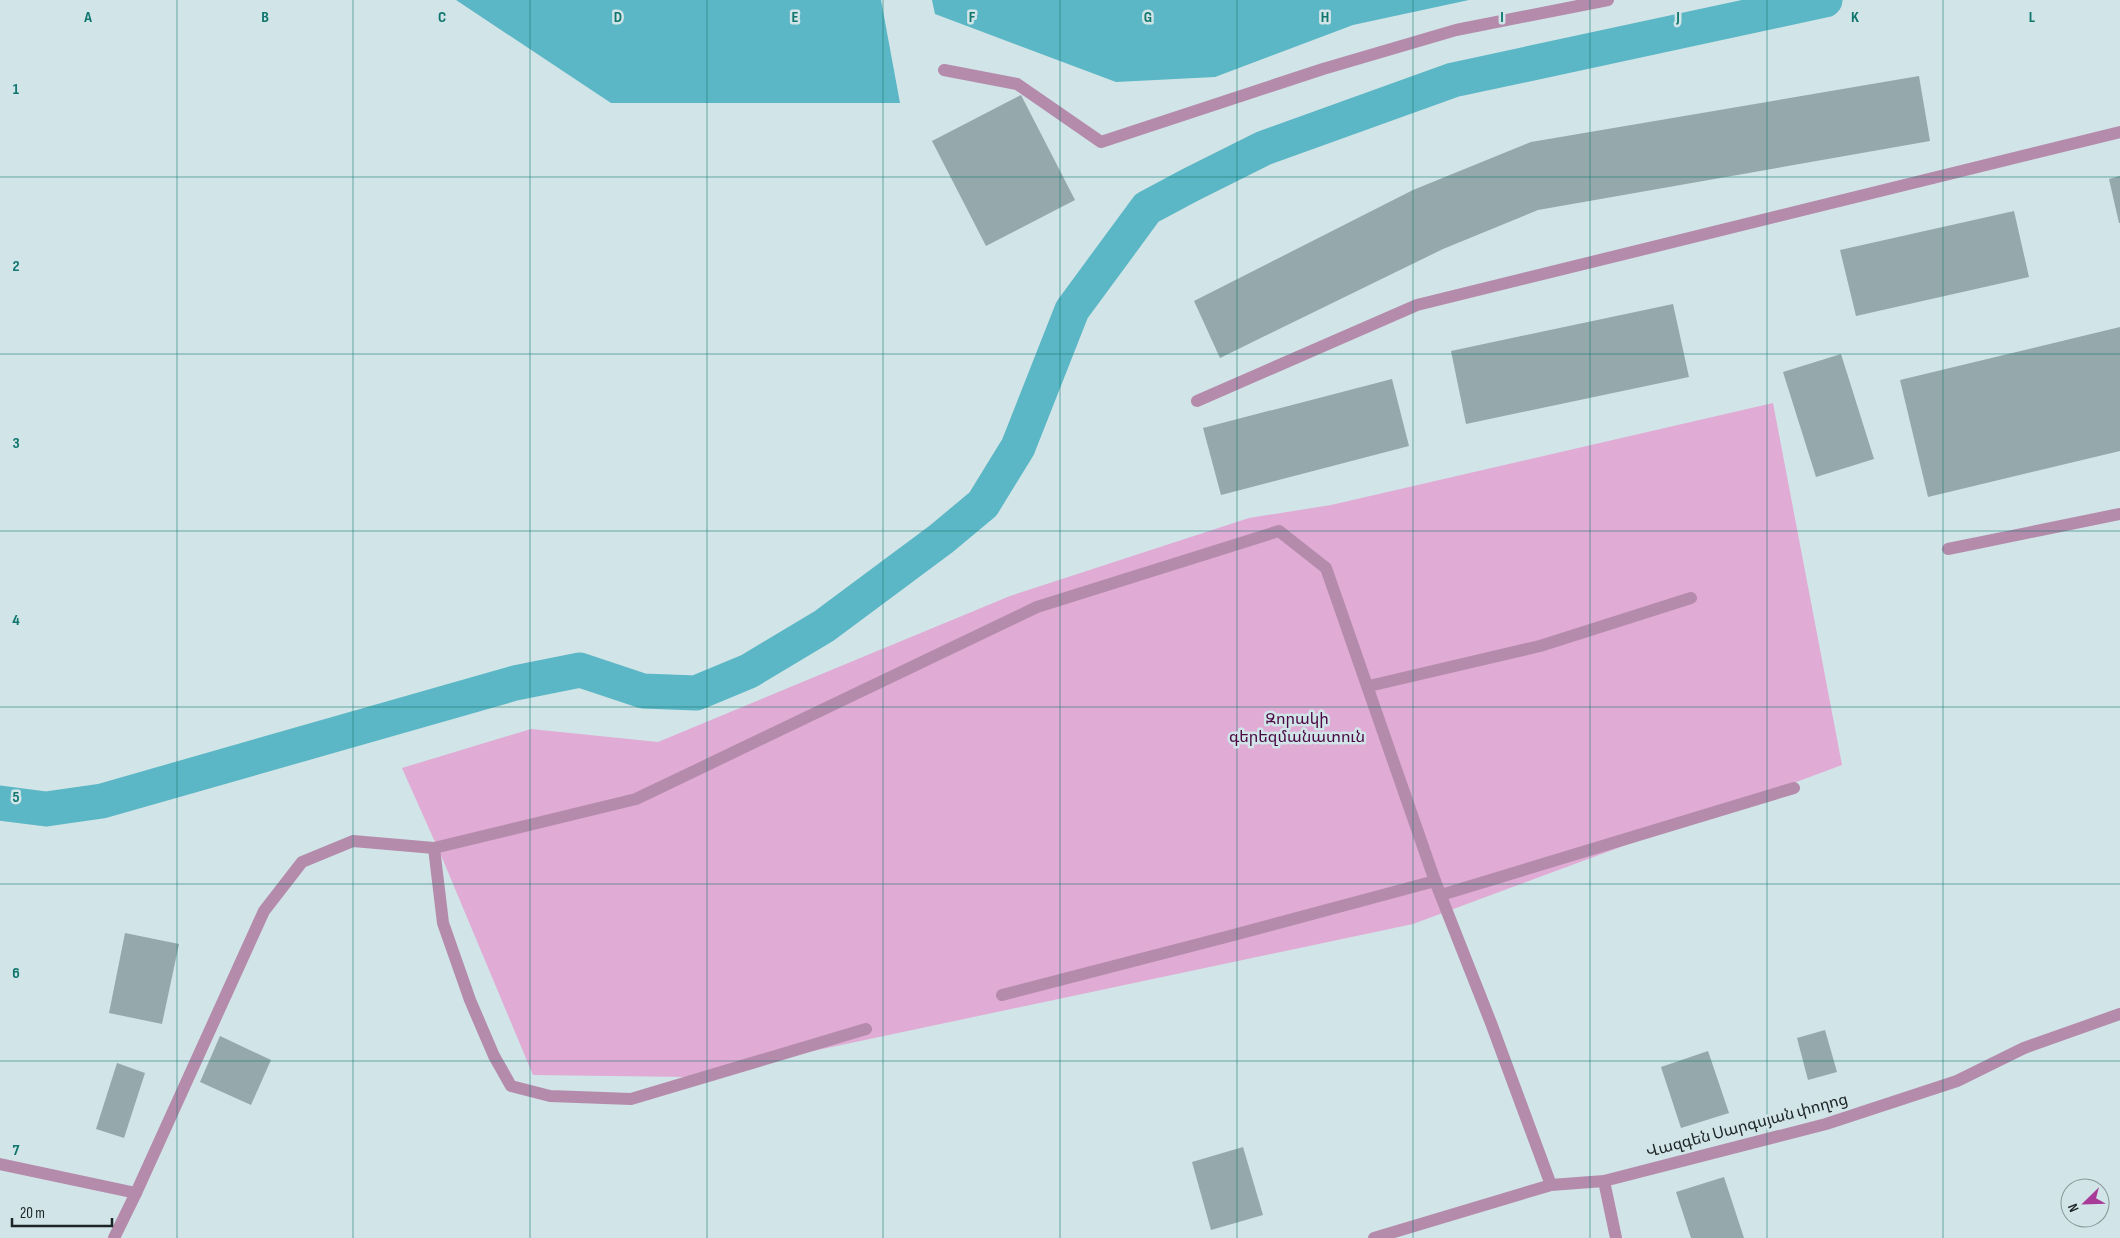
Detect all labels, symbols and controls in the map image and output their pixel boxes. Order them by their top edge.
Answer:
text: A [83,8,92,27]
text: B [261,8,269,27]
text: C [438,8,446,27]
text: D [614,8,622,27]
text: E [792,8,799,27]
text: F [969,8,976,27]
text: G [1144,8,1152,27]
text: H [1321,8,1329,27]
text: I [1500,8,1504,27]
text: J [1675,8,1680,27]
text: K [1851,8,1859,27]
text: L [2029,8,2036,27]
text: 1 [13,80,20,99]
text: 2 [12,257,20,276]
text: 3 [12,434,20,453]
text: 4 [12,611,20,630]
park label: Զորակի գերեզմանատուն [1229,710,1365,747]
text: 5 [12,788,20,807]
text: 6 [12,964,20,983]
street label: Վազգեն Սարգսյան փողոց [1644,1090,1850,1162]
text: 7 [13,1141,20,1160]
north arrow [2060,1178,2110,1228]
scale bar [12,1196,112,1228]
text: N [2064,1201,2083,1215]
text: 20 m [20,1204,45,1223]

